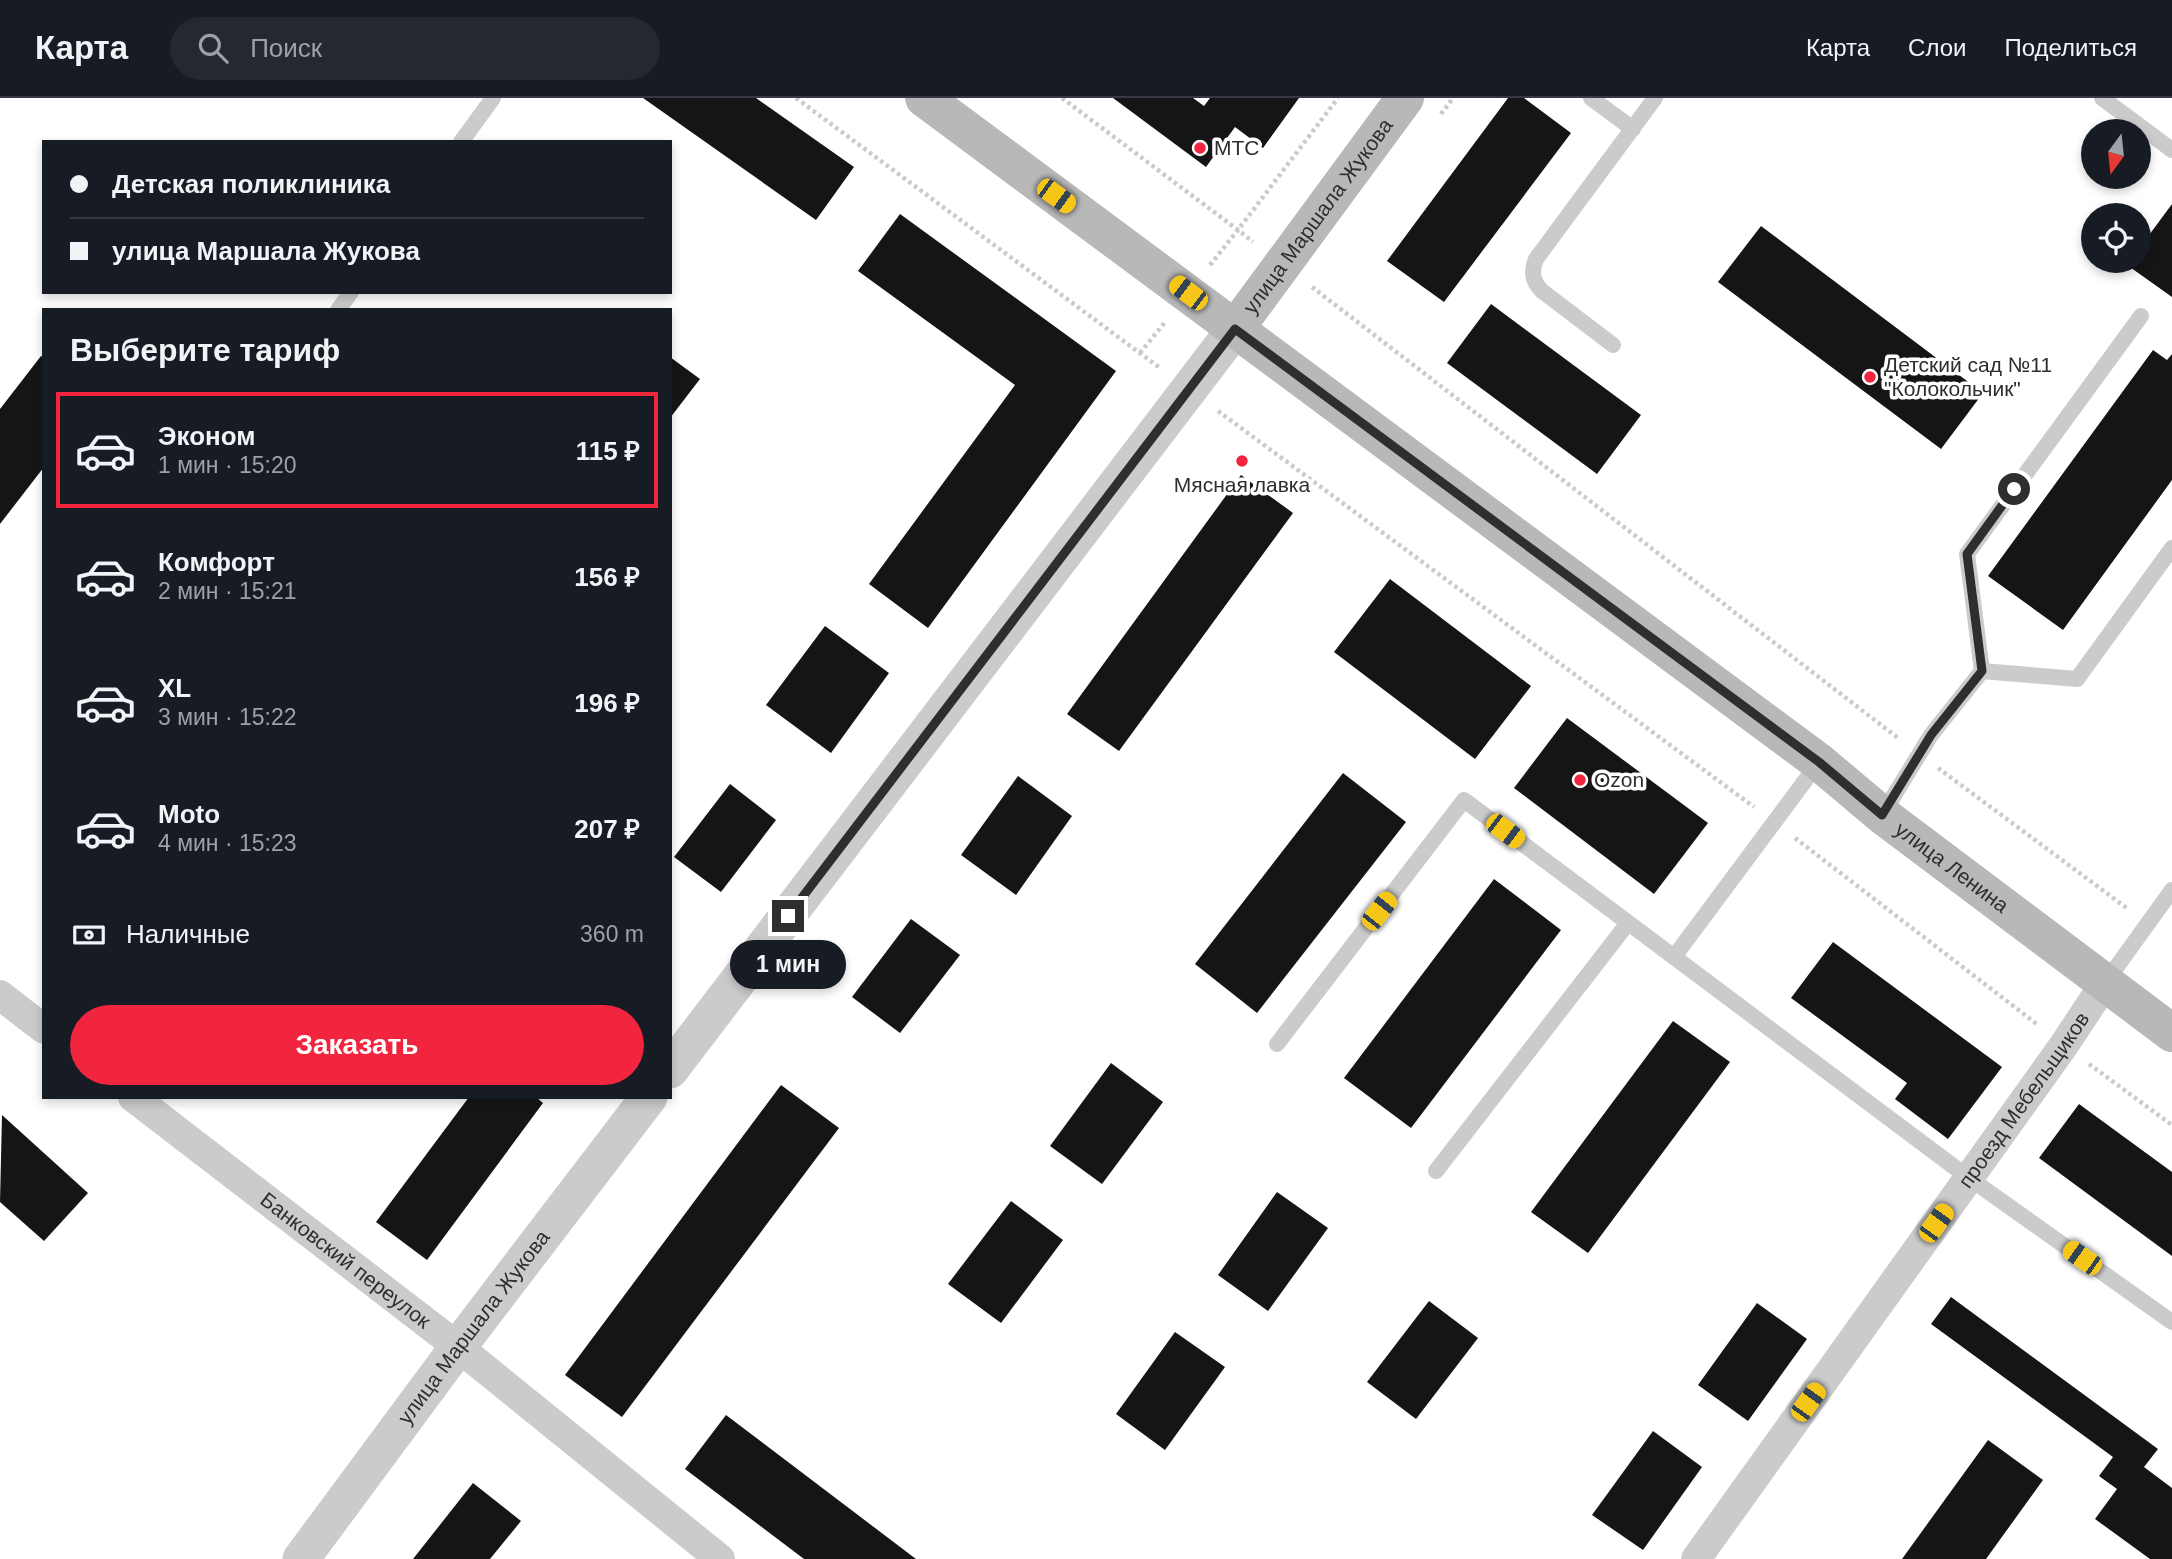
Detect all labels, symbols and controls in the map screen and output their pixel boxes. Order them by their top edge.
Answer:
search box [170,17,660,80]
text: Карта [35,29,128,66]
icon: search [194,29,232,67]
text: Поиск [250,33,322,63]
text: Карта [1806,34,1870,61]
text: Слои [1908,34,1966,61]
text: Поделиться [2004,34,2137,61]
street label: улица Маршала Жукова [1238,114,1397,318]
north arrow [2081,119,2151,189]
map controls [2081,119,2151,273]
place label: МТС [1214,136,1260,159]
marker: МТС [1192,140,1208,156]
text: Детская поликлиника [112,169,390,199]
car [1033,175,1080,217]
button: locate [2081,203,2151,273]
text: улица Маршала Жукова [112,236,420,266]
car [1165,272,1212,314]
text: Выберите тариф [70,332,340,368]
place label: Детский сад №11 "Колокольчик" [1884,353,2052,400]
marker: Детский сад №11 "Колокольчик" [1862,369,1878,385]
icon: car [74,419,137,482]
text: Эконом [158,421,256,451]
text: 115 ₽ [576,436,640,466]
text: 1 мин · 15:20 [158,452,297,478]
marker: Мясная лавка [1234,453,1250,469]
place label: Мясная лавка [1174,473,1310,496]
route start [1998,473,2030,505]
icon: car [74,545,137,608]
text: Комфорт [158,547,275,577]
text: 156 ₽ [574,562,640,592]
text: 2 мин · 15:21 [158,578,297,604]
icon: car [74,671,137,734]
text: XL [158,673,191,703]
text: 196 ₽ [574,688,640,718]
text: 3 мин · 15:22 [158,704,297,730]
place label: Ozon [1594,768,1644,791]
marker: Ozon [1572,772,1588,788]
icon: car [74,797,137,860]
text: Moto [158,799,220,829]
car [1482,810,1529,852]
text: 207 ₽ [574,814,640,844]
street label: улица Ленина [1891,817,2013,917]
text: 4 мин · 15:23 [158,830,297,856]
car [1358,888,1401,934]
route end [772,900,804,932]
icon: cash [70,916,108,954]
text: Наличные [126,919,250,949]
text: 360 m [580,921,644,947]
callout: 1 мин [730,940,846,990]
text: 1 мин [756,951,820,977]
button: Заказать [70,1005,644,1085]
street label: проезд Мебельщиков [1954,1008,2093,1192]
street label: Банковский переулок [256,1188,436,1333]
car [1916,1200,1957,1246]
street label: улица Маршала Жукова [393,1225,554,1428]
car [2059,1237,2106,1279]
car [1788,1379,1829,1425]

